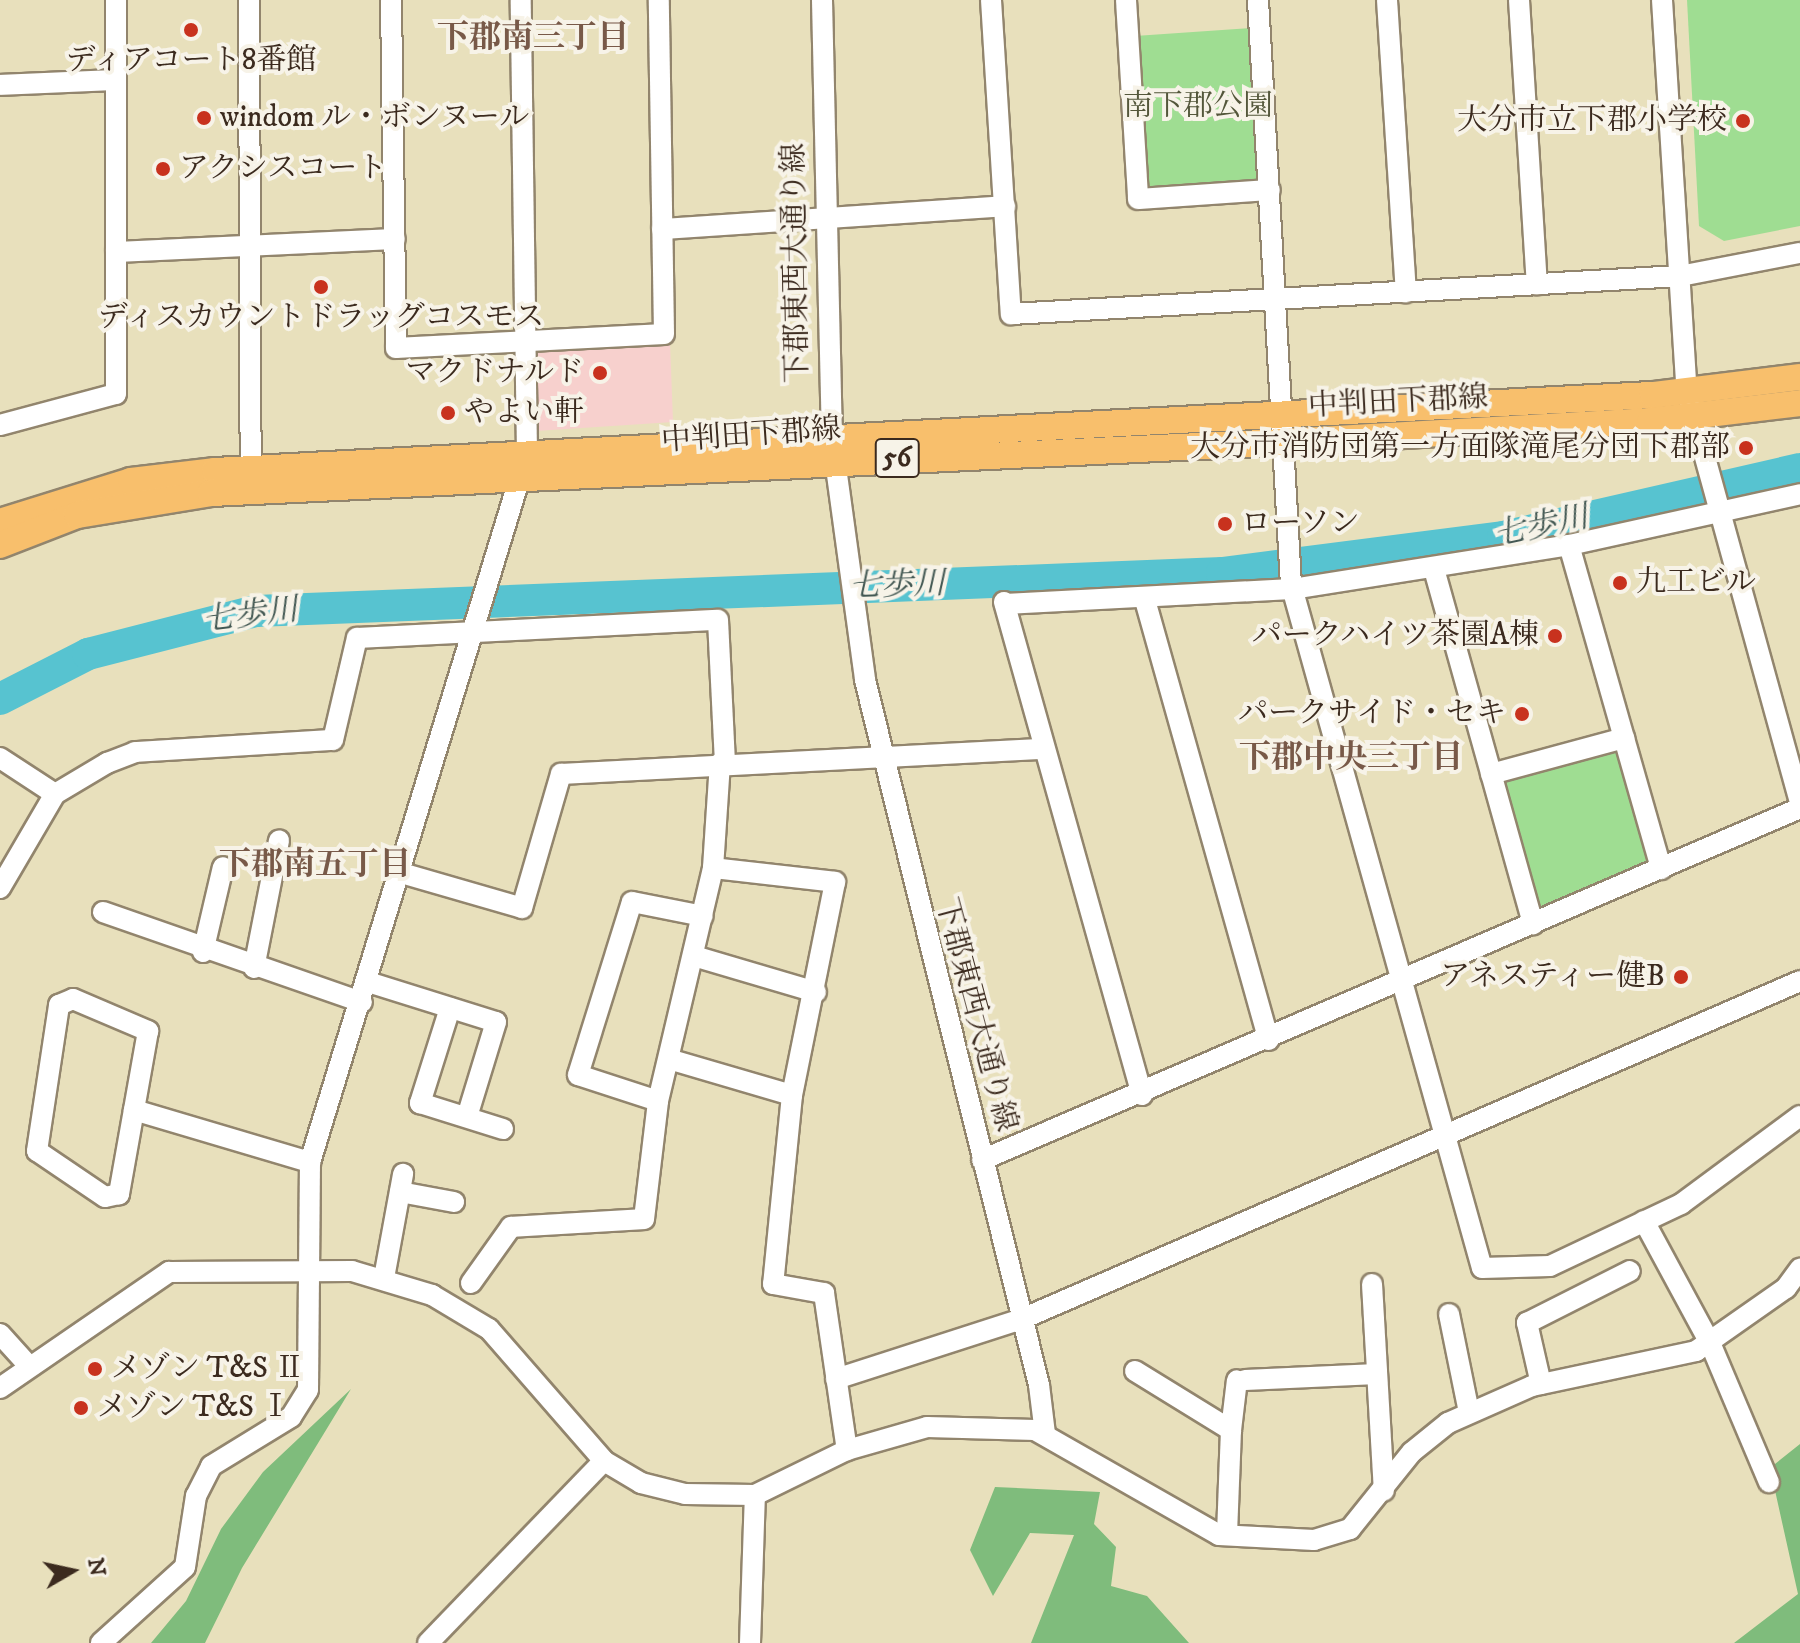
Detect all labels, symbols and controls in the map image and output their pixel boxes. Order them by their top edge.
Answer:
district label: 下郡南三丁目 [437,19,629,57]
marker: ディアコート8番館 [182,21,200,39]
place label: ディアコート8番館 [63,43,319,79]
park label: 南下郡公園 [1123,89,1273,125]
place label: windom ル・ボンヌール [220,100,531,136]
place label: 大分市立下郡小学校 [1457,103,1727,139]
marker: windom ル・ボンヌール [195,109,213,127]
marker: 大分市立下郡小学校 [1734,112,1752,130]
street label: 下郡東西大通り線 [777,143,817,383]
place label: アクシスコート [179,151,389,187]
marker: アクシスコート [154,160,172,178]
marker: ディスカウントドラッグコスモス [312,278,330,296]
place label: ディスカウントドラッグコスモス [96,300,546,336]
place label: マクドナルド [404,355,584,391]
marker: マクドナルド [591,364,609,382]
street label: 中判田下郡線 [1307,380,1489,426]
place label: やよい軒 [464,395,584,431]
marker: やよい軒 [439,404,457,422]
street label: 中判田下郡線 [660,412,842,460]
place label: 大分市消防団第一方面隊滝尾分団下郡部 [1190,430,1730,466]
road number: 56 [873,434,921,482]
marker: 大分市消防団第一方面隊滝尾分団下郡部 [1737,439,1755,457]
water label: 七歩川 [1490,498,1592,556]
place label: ローソン [1241,506,1361,542]
marker: ローソン [1216,515,1234,533]
water label: 七歩川 [848,565,946,607]
place label: 九工ビル [1636,565,1756,601]
marker: 九工ビル [1611,574,1629,592]
water label: 七歩川 [200,591,300,641]
place label: パークハイツ茶園A棟 [1250,618,1539,654]
marker: パークハイツ茶園A棟 [1546,627,1564,645]
place label: パークサイド・セキ [1236,696,1506,732]
marker: パークサイド・セキ [1513,705,1531,723]
district label: 下郡中央三丁目 [1239,739,1463,777]
district label: 下郡南五丁目 [219,846,411,884]
street label: 下郡東西大通り線 [927,894,1023,1136]
place label: アネスティー健B [1436,959,1665,995]
marker: アネスティー健B [1672,968,1690,986]
place label: メゾン T&S Ⅱ [111,1351,305,1387]
marker: メゾン T&S Ⅱ [86,1360,104,1378]
place label: メゾン T&S Ⅰ [97,1390,291,1426]
marker: メゾン T&S Ⅰ [72,1399,90,1417]
north arrow [32,1531,112,1611]
text: N [81,1556,111,1578]

